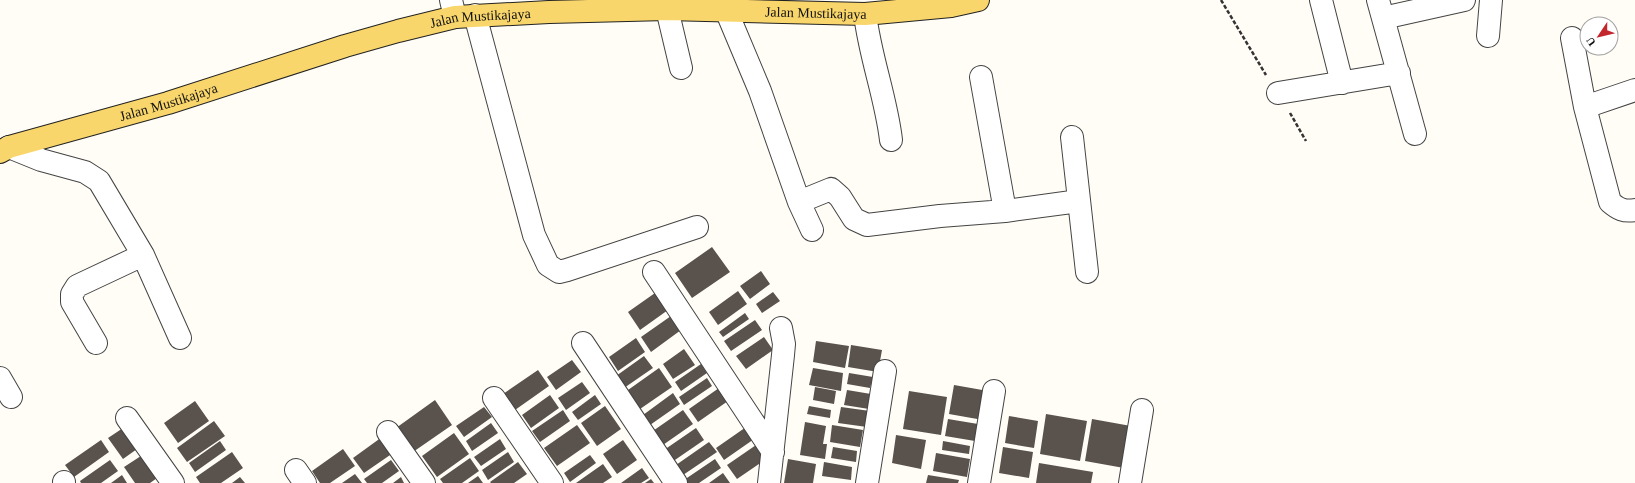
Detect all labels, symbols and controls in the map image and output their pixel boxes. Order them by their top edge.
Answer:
street label: Jalan Mustikajaya [765,4,867,22]
street label: Jalan Mustikajaya [428,5,532,30]
north arrow [1579,16,1619,56]
text: U [1584,35,1598,48]
street label: Jalan Mustikajaya [118,80,220,124]

